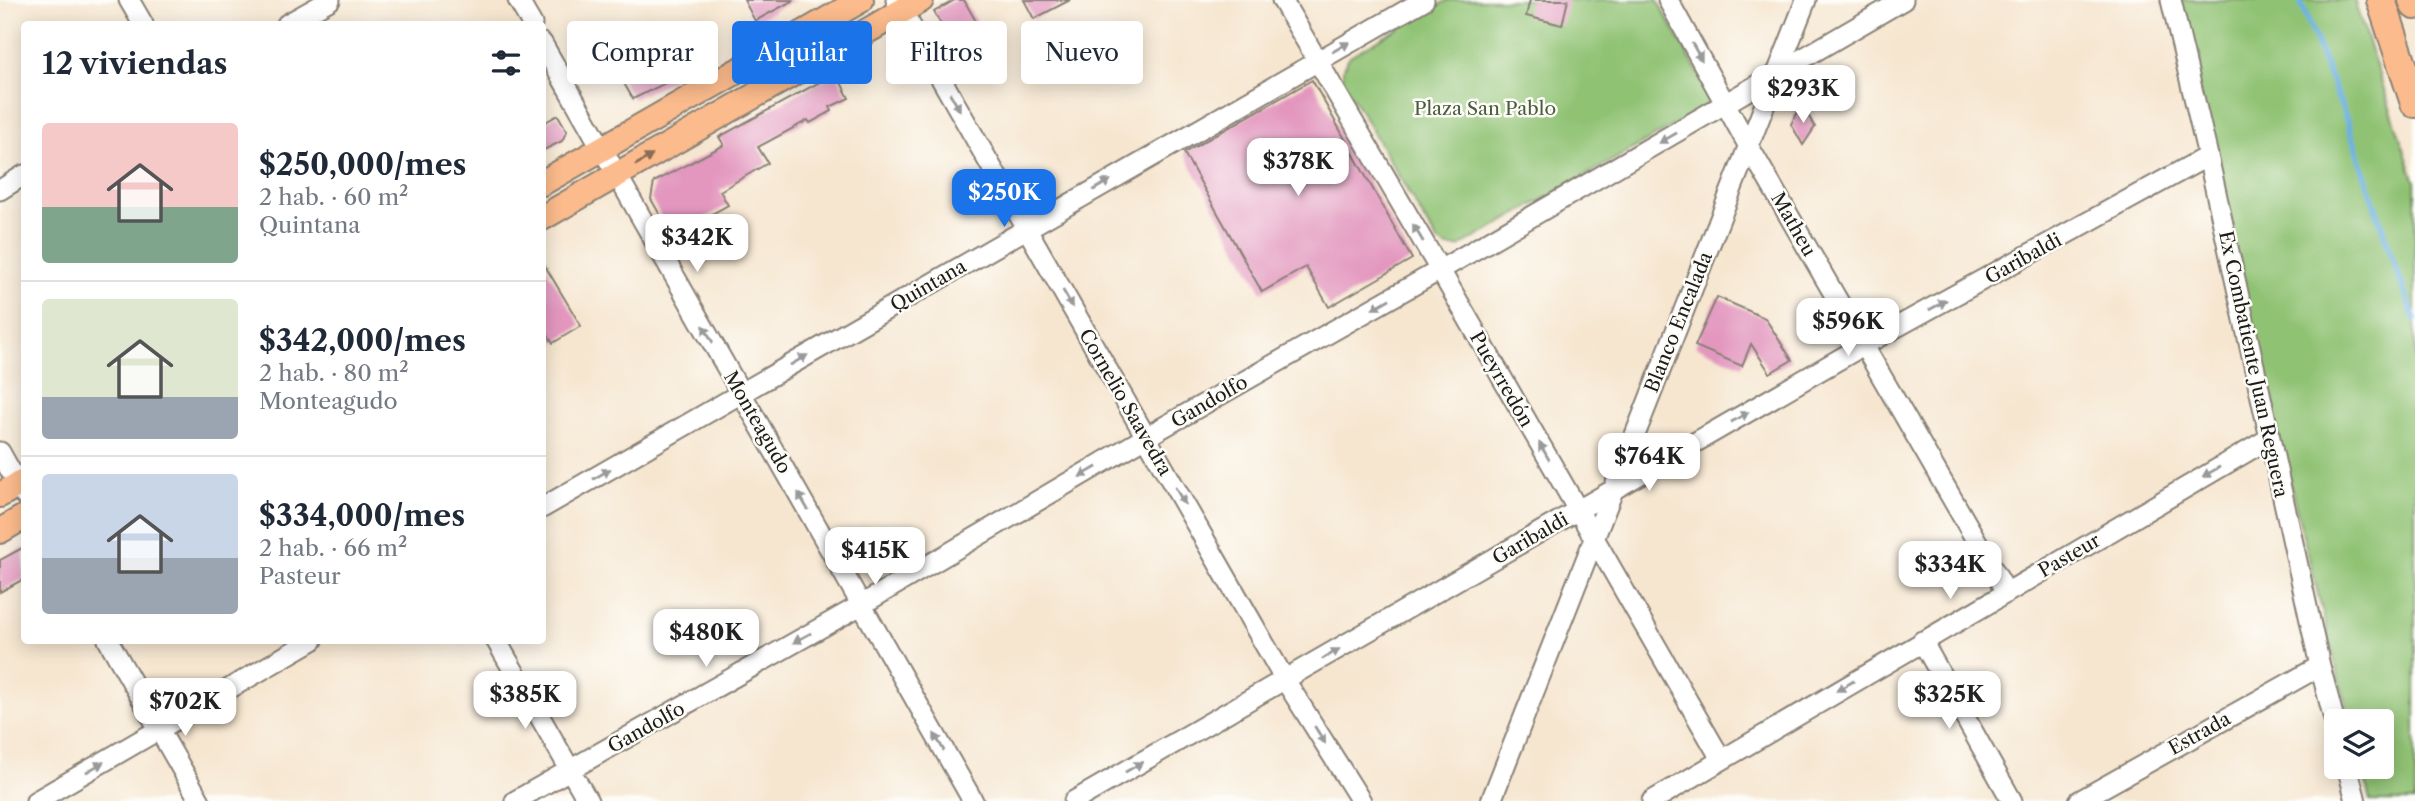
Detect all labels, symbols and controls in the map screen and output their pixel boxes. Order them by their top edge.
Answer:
chip: Comprar [567,21,718,84]
chip: Alquilar [732,21,872,84]
chip: Filtros [886,21,1007,84]
chip: Nuevo [1021,21,1143,84]
one-way arrow [1332,41,1351,53]
one-way arrow [1691,42,1703,62]
icon: filters [487,44,525,82]
text: 12 viviendas [42,45,227,82]
pin: $293K [1754,66,1852,125]
text: $293K [1767,74,1839,102]
one-way arrow [949,92,961,111]
park label: Plaza San Pablo [1414,97,1556,120]
one-way arrow [1658,132,1678,144]
pin: $378K [1249,138,1347,198]
text: $250,000/mes [259,146,466,183]
text: $378K [1263,147,1333,175]
icon: home [98,151,182,235]
one-way arrow [635,154,654,166]
pin: $250K [955,170,1053,229]
text: $250K [968,178,1040,206]
one-way arrow [1092,179,1111,191]
text: 2 hab. · 60 m² [259,183,409,211]
street label: Matheu [1766,188,1821,261]
text: Quintana [259,211,361,239]
pin: $342K [648,215,746,274]
text: $342K [661,223,733,251]
one-way arrow [1412,224,1424,243]
street label: Garibaldi [1981,228,2066,289]
street label: Ex Combatiente Juan Reguera [2214,229,2293,499]
street label: Blanco Encalada [1640,248,1717,396]
street label: Quintana [886,255,970,316]
one-way arrow [1061,290,1074,309]
one-way arrow [1371,298,1390,310]
pin: $596K [1799,298,1897,358]
one-way arrow [1928,299,1947,311]
text: $596K [1812,307,1884,335]
text: $342,000/mes [259,322,466,359]
one-way arrow [702,324,714,343]
street label: Cornelio Saavedra [1074,325,1177,480]
icon: home [98,327,182,411]
street label: Pueyrredón [1465,327,1538,431]
one-way arrow [789,354,808,366]
text: 2 hab. · 80 m² [259,359,409,387]
street label: Monteagudo [719,367,796,478]
street label: Gandolfo [1167,370,1252,432]
text: Monteagudo [259,387,398,415]
one-way arrow [1730,411,1749,423]
pin: $764K [1600,434,1698,493]
one-way arrow [1538,442,1550,461]
text: $764K [1614,442,1684,470]
one-way arrow [1078,465,1097,478]
one-way arrow [2201,466,2221,478]
one-way arrow [592,468,611,480]
one-way arrow [1174,487,1186,506]
one-way arrow [797,491,809,511]
text: $334,000/mes [259,497,465,534]
icon: home [98,502,182,586]
street label: Garibaldi [1488,507,1572,569]
pin: $415K [826,528,924,587]
street label: Pasteur [2034,529,2104,582]
text: 2 hab. · 66 m² [259,534,407,562]
text: $415K [841,536,909,564]
pin: $334K [1901,542,1999,601]
text: $334K [1915,550,1985,578]
text: Pasteur [259,562,341,590]
pin: $480K [657,610,755,669]
text: $480K [669,618,743,646]
one-way arrow [792,632,812,644]
one-way arrow [1321,647,1340,660]
pin: $385K [476,672,574,731]
pin: $325K [1900,672,1998,731]
pin: $702K [136,678,234,738]
text: $385K [489,680,561,708]
one-way arrow [1836,680,1855,692]
text: $325K [1914,680,1984,708]
text: $702K [149,687,221,715]
street label: Gandolfo [604,697,689,758]
street label: Estrada [2164,707,2234,760]
map controls [2324,709,2394,779]
button: layers [2324,709,2394,779]
one-way arrow [1313,725,1326,745]
one-way arrow [933,732,945,751]
one-way arrow [85,761,104,773]
one-way arrow [1124,761,1143,773]

